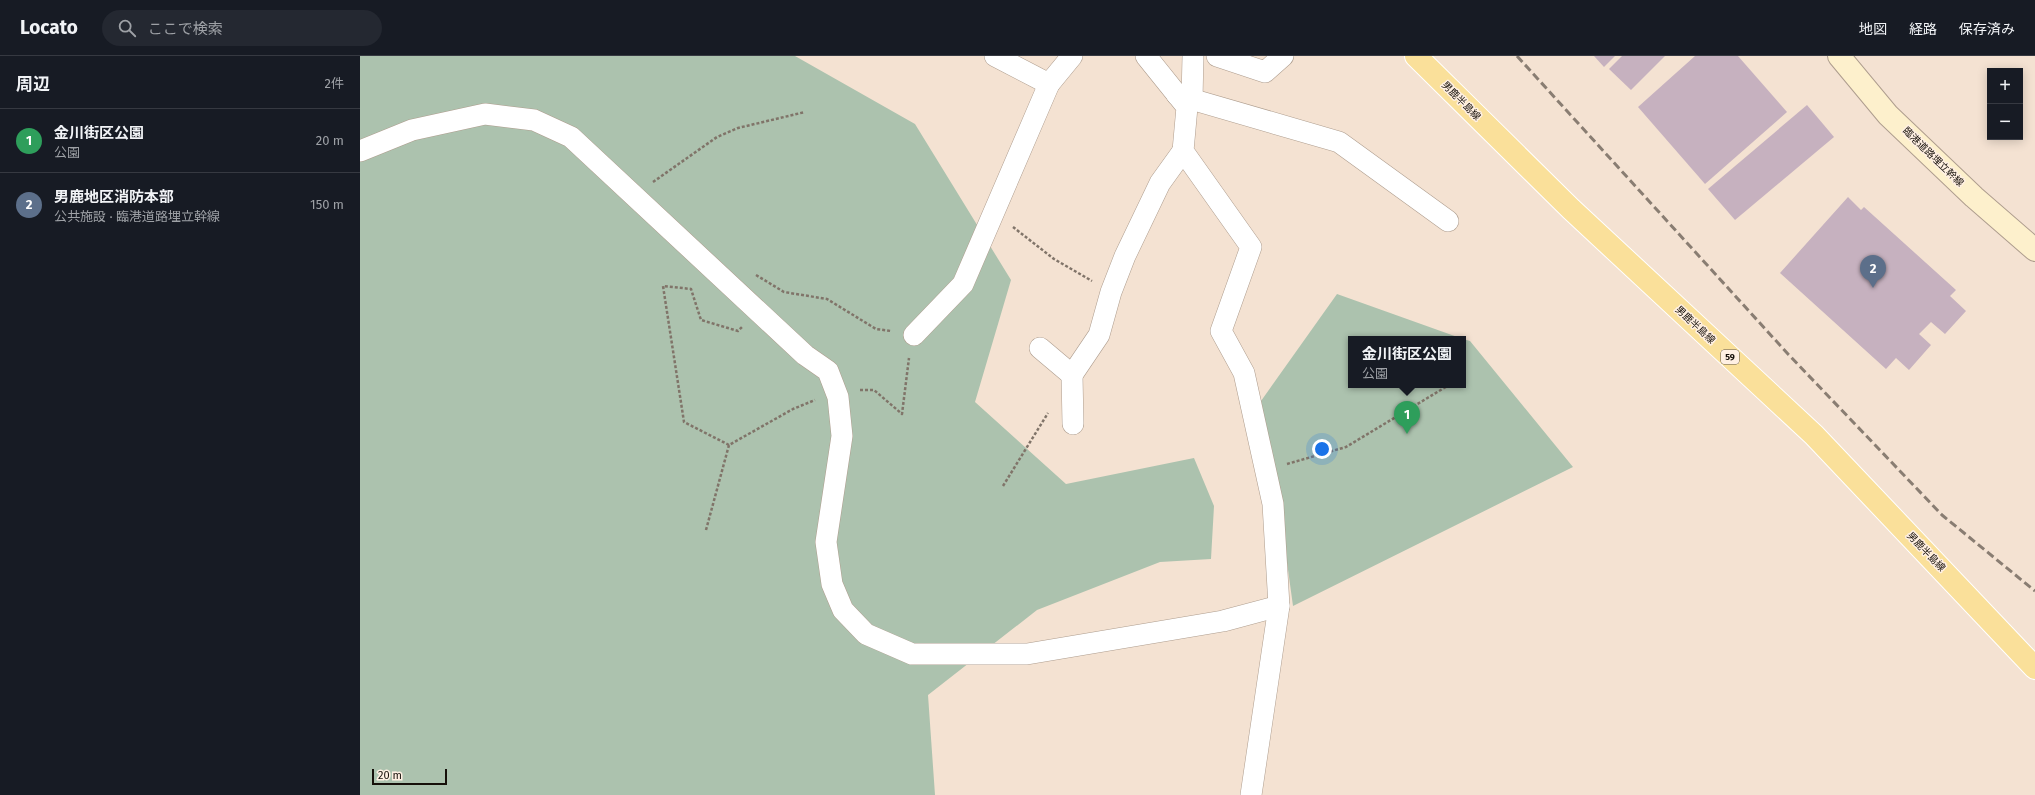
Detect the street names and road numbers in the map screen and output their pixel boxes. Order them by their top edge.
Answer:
street label: 男鹿半島線 [1439,79,1483,123]
street label: 臨港道路埋立幹線 [1900,125,1966,189]
street label: 男鹿半島線 [1673,304,1717,346]
road number: 59 [1721,350,1739,364]
street label: 男鹿半島線 [1904,530,1948,574]

